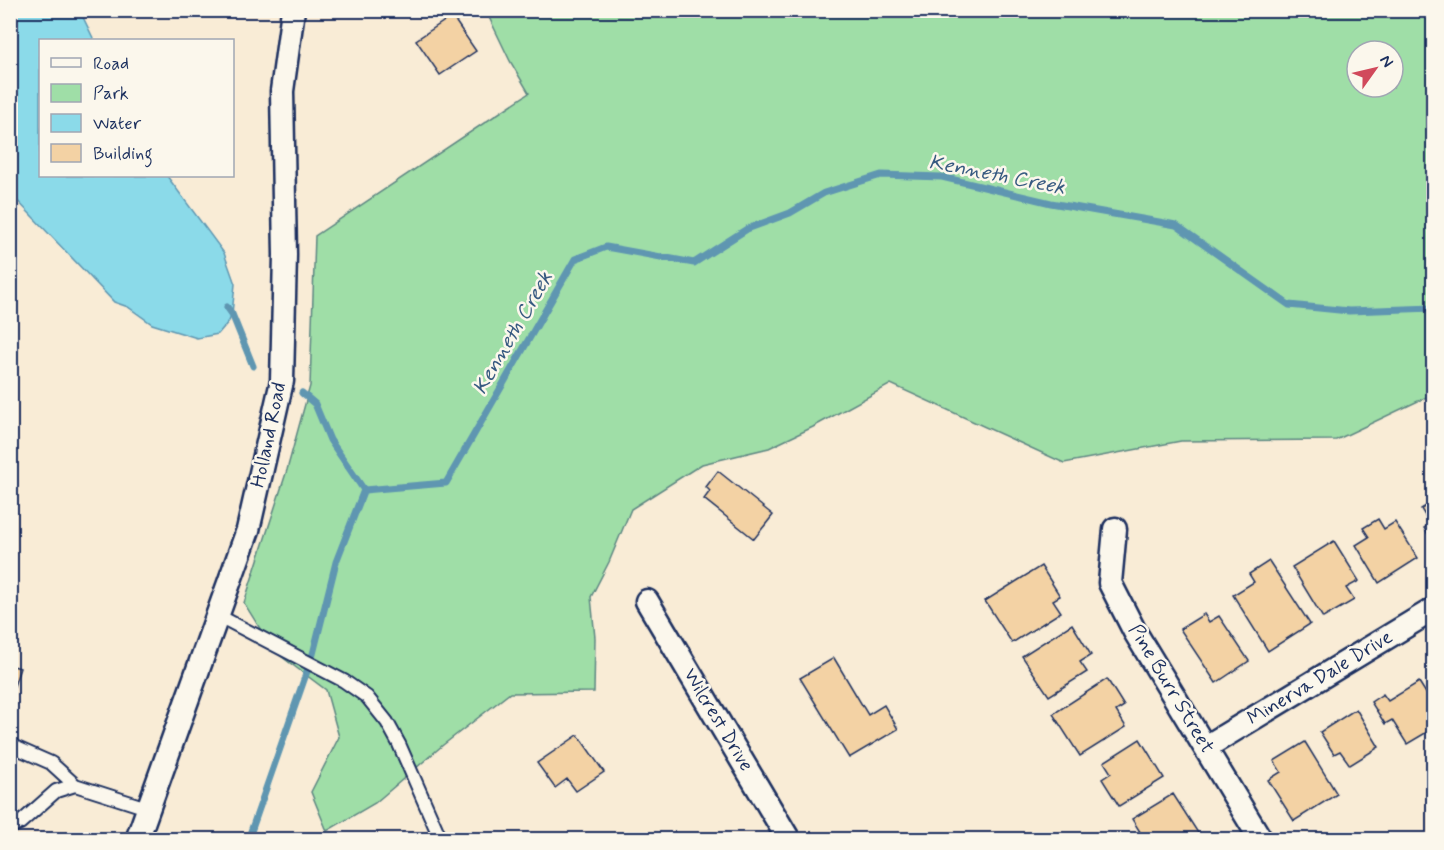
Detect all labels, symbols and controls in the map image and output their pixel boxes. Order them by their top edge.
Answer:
legend [39,39,234,177]
north arrow [1345,39,1405,99]
text: N [1375,51,1398,72]
text: Road [93,52,129,76]
text: Park [93,82,129,106]
text: Water [93,112,142,136]
text: Building [93,142,153,168]
water label: Kenneth Creek [927,148,1067,202]
water label: Kenneth Creek [466,266,560,400]
street label: Holland Road [245,380,293,490]
street label: Pine Burr Street [1122,619,1220,759]
street label: Minerva Dale Drive [1242,624,1398,732]
street label: Wilcrest Drive [677,663,759,777]

